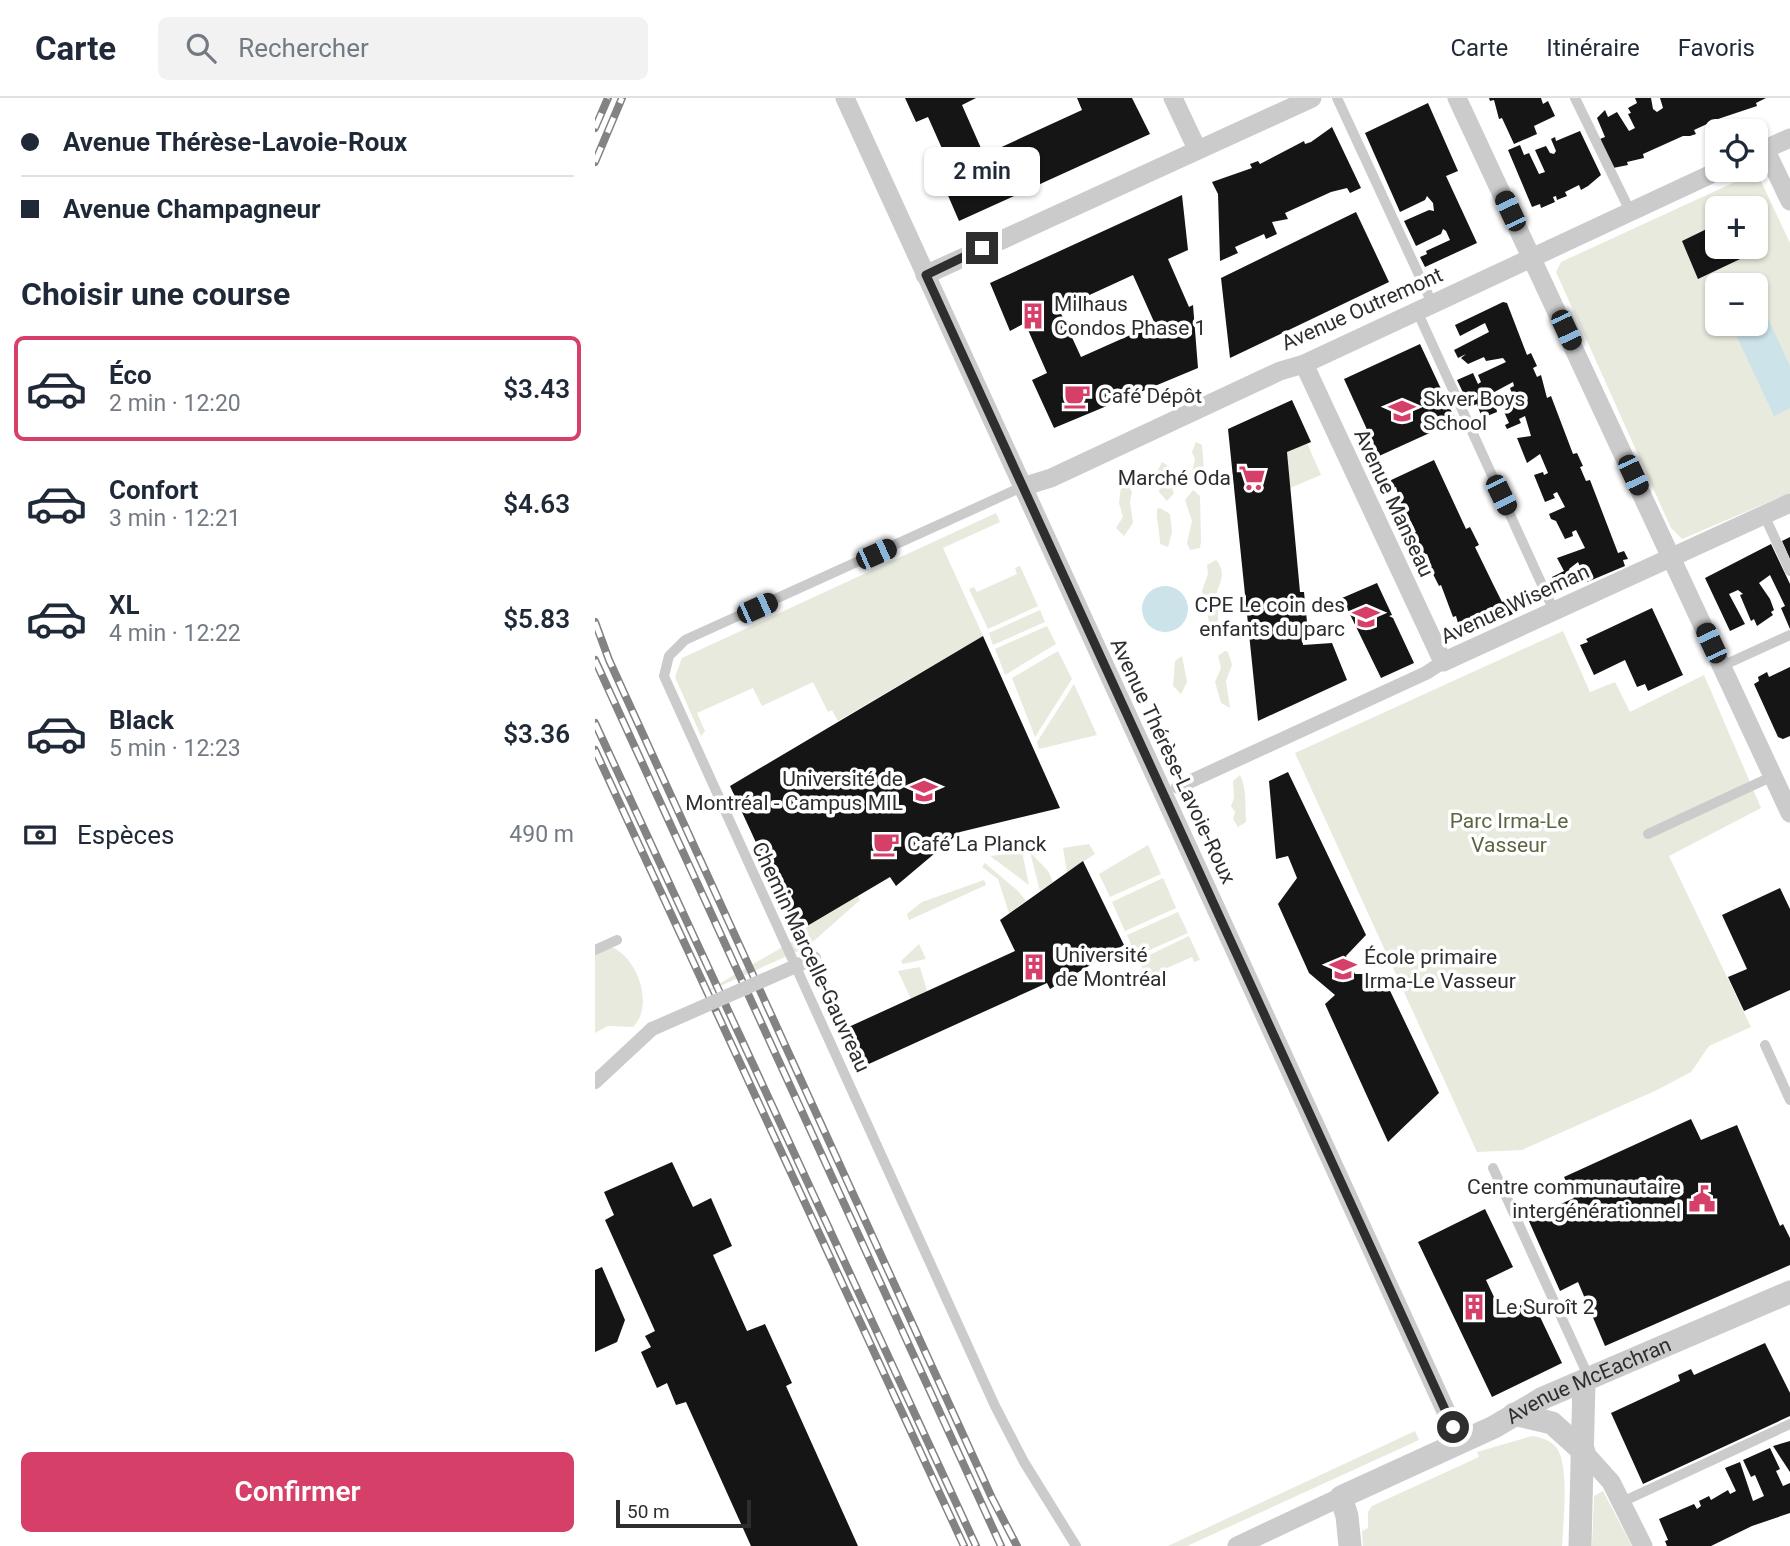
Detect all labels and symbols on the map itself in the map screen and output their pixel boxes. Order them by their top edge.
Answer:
callout: 2 min [924,146,1040,195]
car [1492,188,1529,234]
route end [966,232,998,264]
street label: Avenue Outremont [1278,263,1446,355]
place label: Milhaus Condos Phase 1 [1054,292,1206,340]
building icon: Milhaus Condos Phase 1 [1018,301,1048,331]
car [1548,307,1585,353]
cafe icon: Café Dépôt [1062,381,1092,411]
place label: Café Dépôt [1098,384,1202,408]
place label: Skver Boys School [1423,387,1525,435]
school or university icon: Skver Boys School [1387,396,1417,426]
street label: Avenue Manseau [1349,425,1439,581]
car [1615,452,1652,498]
supermarket icon: Marché Oda [1237,463,1267,493]
place label: Marché Oda [1118,466,1231,490]
car [1483,472,1520,518]
car [853,536,900,572]
street label: Avenue Wiseman [1437,559,1593,649]
car [734,590,781,626]
place label: CPE Le coin des enfants du parc [1195,593,1345,641]
school or university icon: CPE Le coin des enfants du parc [1351,602,1381,632]
car [1693,620,1730,666]
street label: Avenue Thérèse-Lavoie-Roux [1105,634,1241,888]
place label: Université de Montréal - Campus MIL [685,767,903,815]
school or university icon: Université de Montréal - Campus MIL [909,776,939,806]
park label: Parc Irma-Le Vasseur [1450,809,1568,857]
cafe icon: Café La Planck [871,829,901,859]
place label: Café La Planck [907,832,1047,856]
street label: Chemin Marcelle-Gauvreau [747,838,875,1076]
place label: Université de Montréal [1055,943,1167,991]
place label: École primaire Irma-Le Vasseur [1364,945,1516,993]
building icon: Université de Montréal [1019,952,1049,982]
school or university icon: École primaire Irma-Le Vasseur [1328,954,1358,984]
place label: Centre communautaire intergénérationnel [1467,1175,1681,1223]
public building icon: Centre communautaire intergénérationnel [1687,1184,1717,1214]
building icon: Le Suroît 2 [1459,1292,1489,1322]
place label: Le Suroît 2 [1495,1295,1595,1319]
street label: Avenue McEachran [1502,1332,1675,1429]
route start [1437,1411,1469,1443]
scale bar [616,1497,751,1529]

